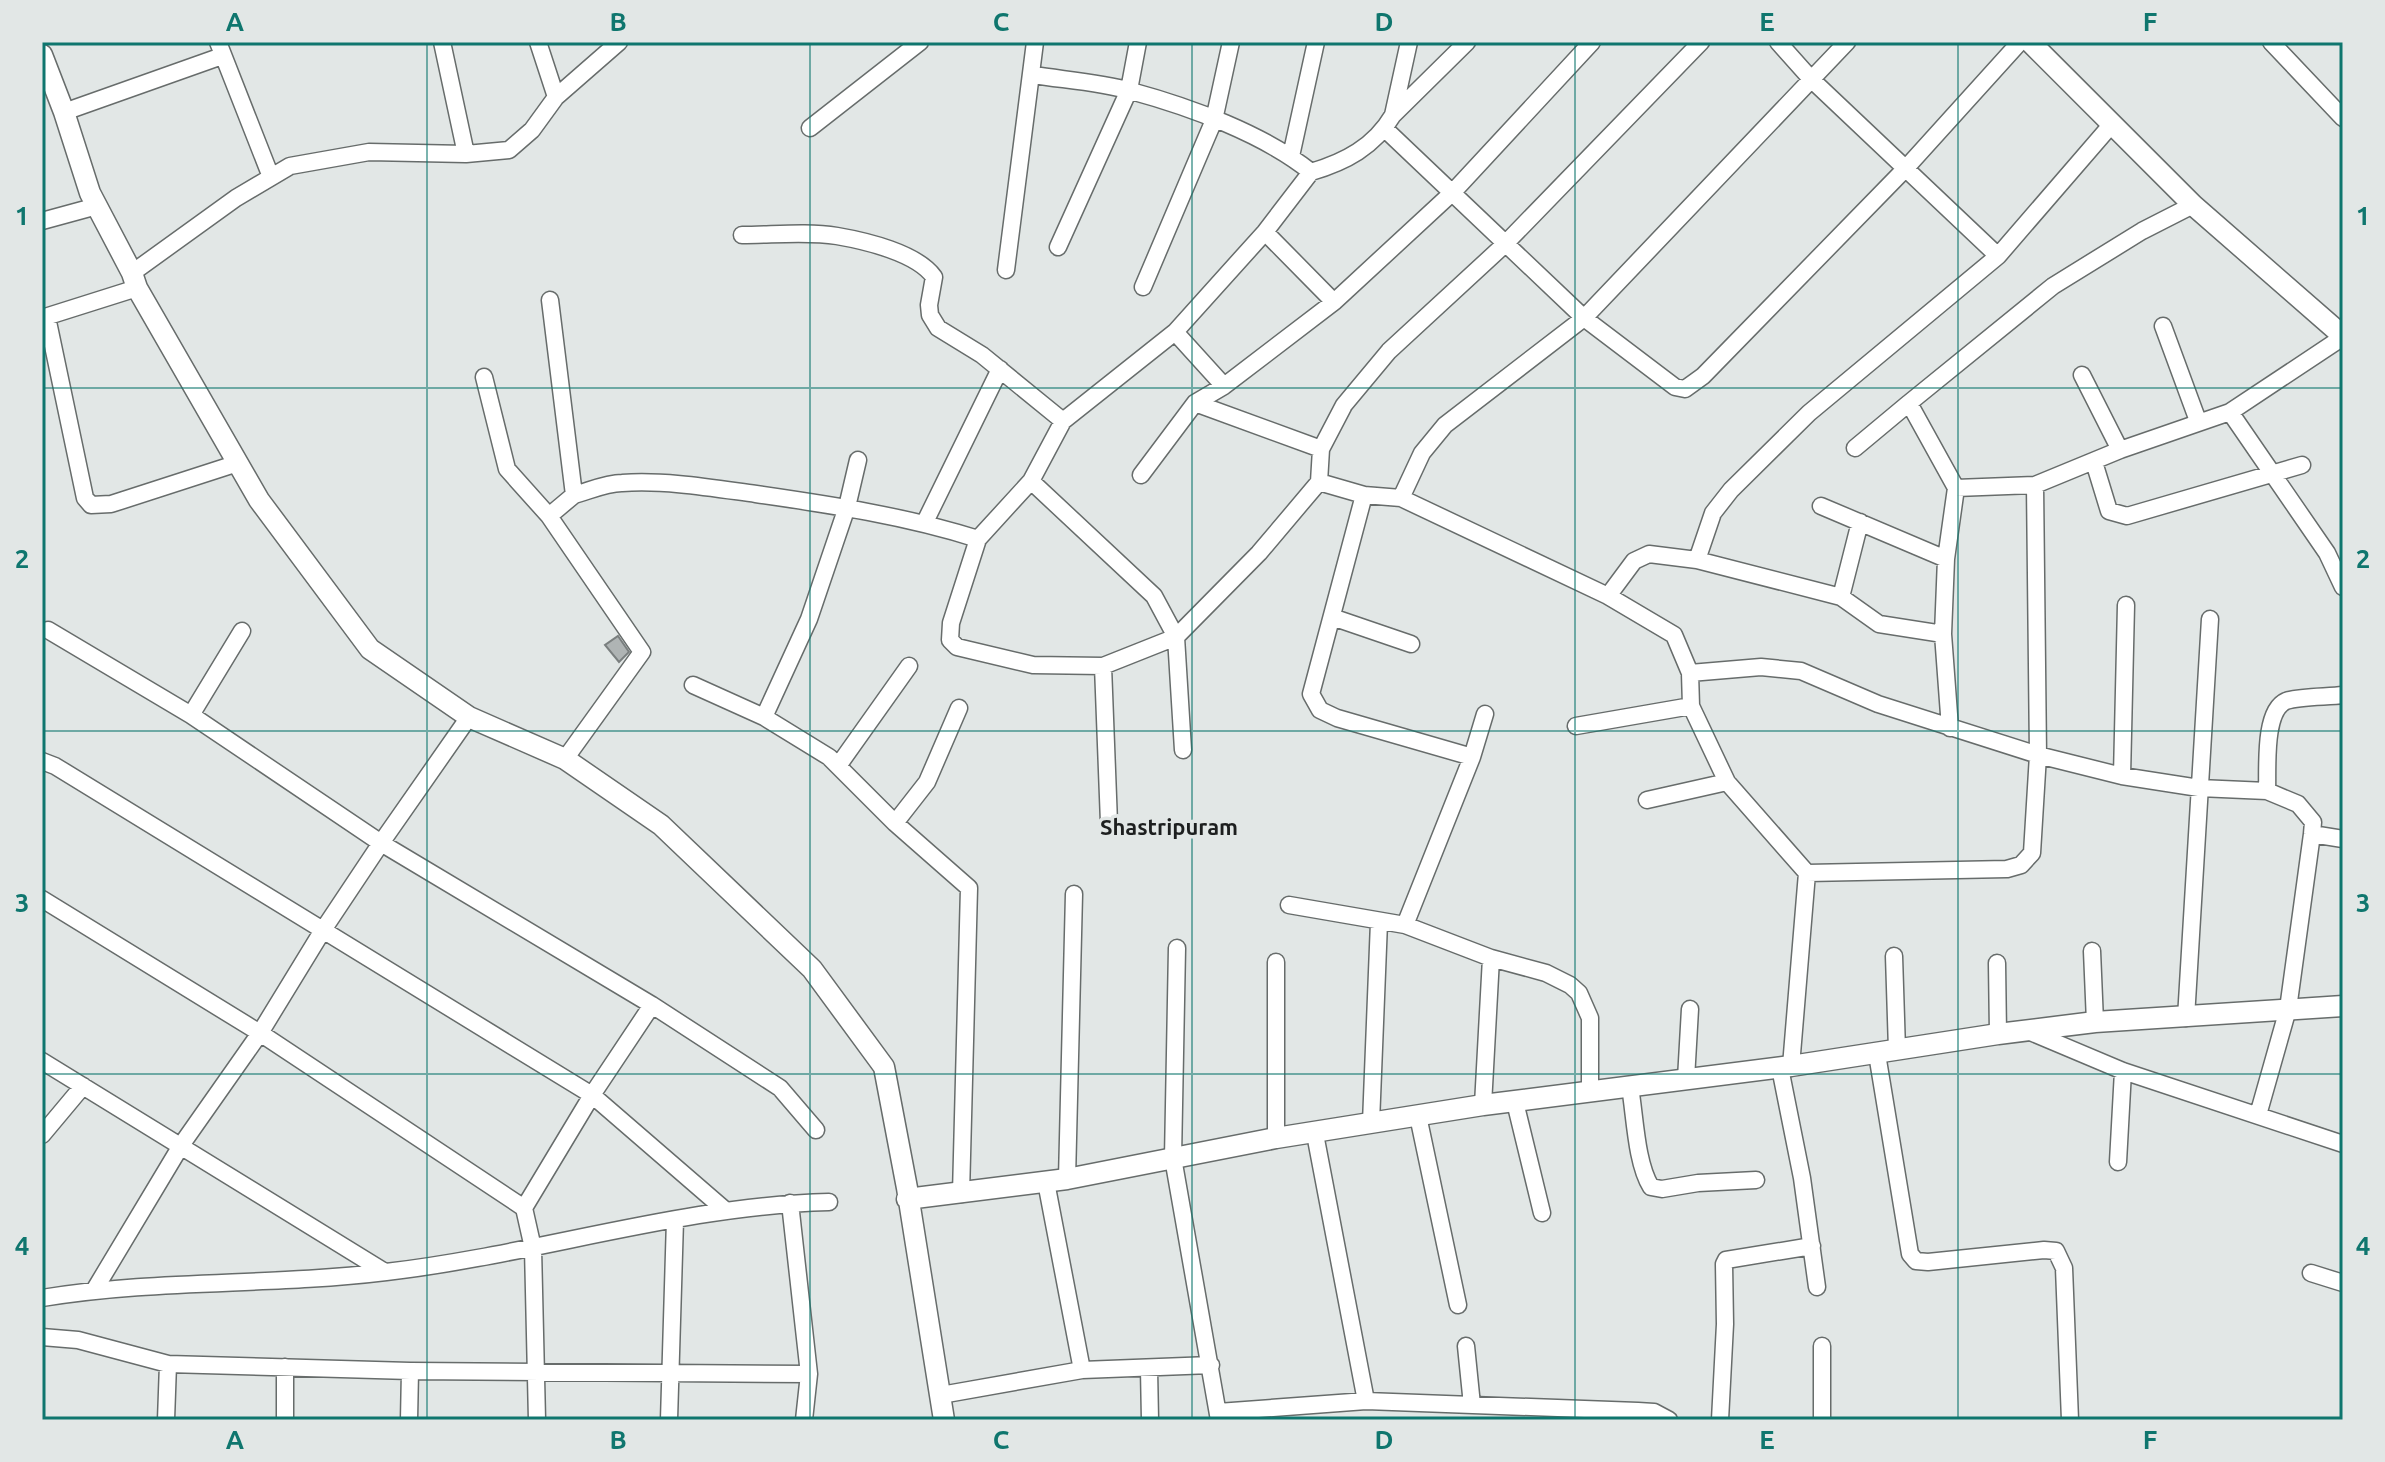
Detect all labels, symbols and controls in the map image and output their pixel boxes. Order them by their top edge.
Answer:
text: A [226,7,245,36]
text: B [609,7,627,36]
text: C [993,7,1010,36]
text: D [1375,7,1393,36]
text: E [1759,7,1775,36]
text: F [2143,7,2157,36]
text: 1 [15,201,29,230]
text: 1 [2356,201,2370,230]
text: 2 [15,544,29,573]
text: 2 [2356,544,2370,573]
district label: Shastripuram [1100,814,1238,839]
text: 3 [15,888,29,917]
text: 3 [2356,888,2370,917]
text: 4 [15,1231,29,1260]
text: 4 [2356,1231,2370,1260]
text: A [226,1425,245,1454]
text: B [609,1425,627,1454]
text: C [993,1425,1010,1454]
text: D [1375,1425,1393,1454]
text: E [1759,1425,1775,1454]
text: F [2143,1425,2157,1454]

